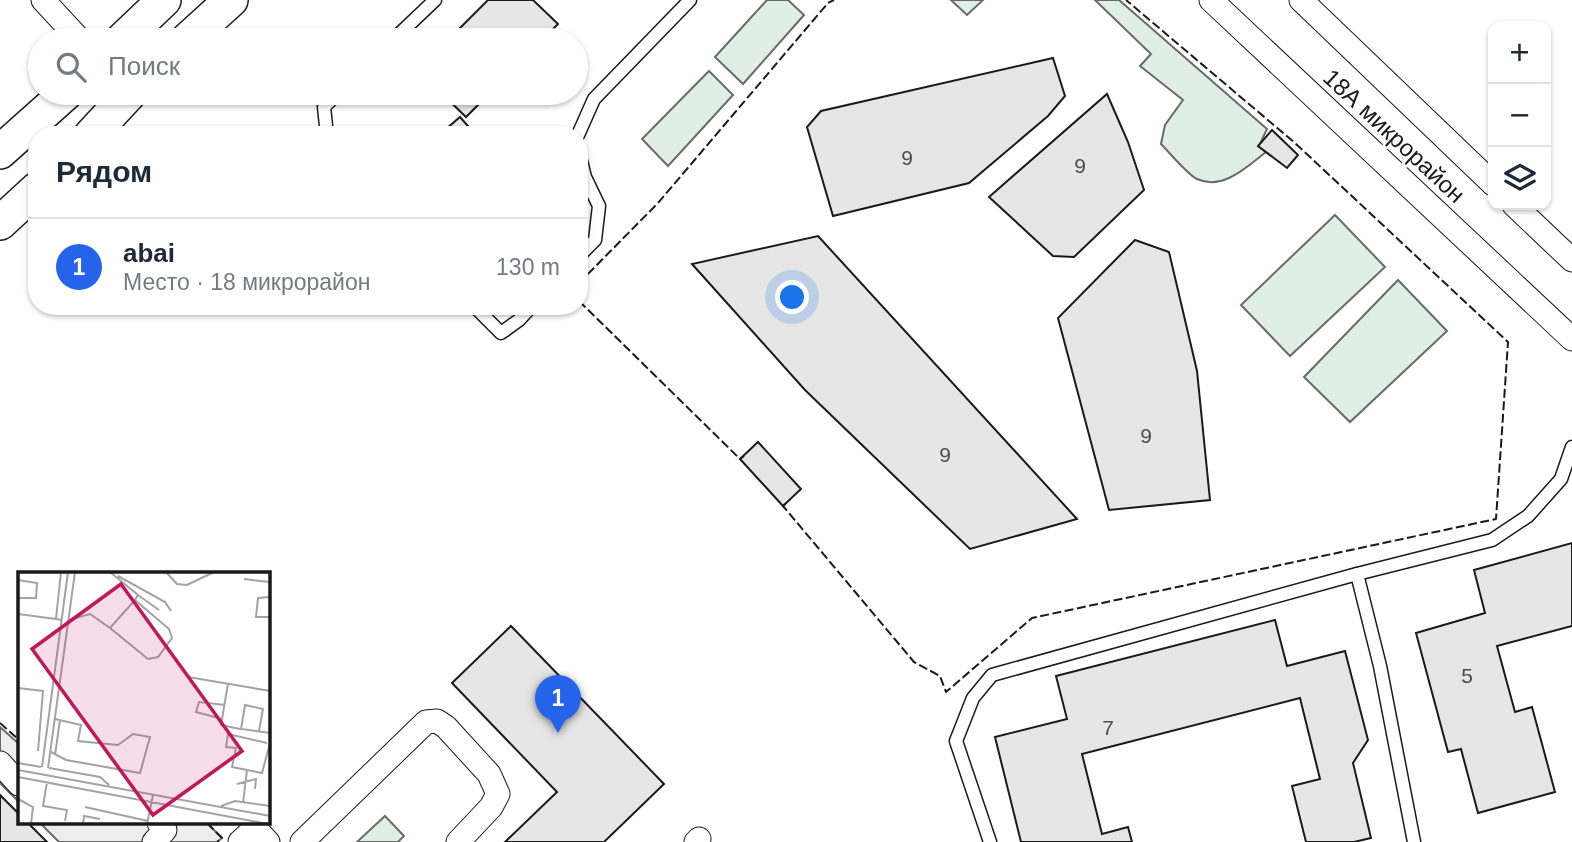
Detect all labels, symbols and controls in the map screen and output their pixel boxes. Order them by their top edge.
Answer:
map controls [1488,21,1551,210]
button: + [1488,21,1551,84]
search box [28,28,588,105]
icon: search [52,48,90,86]
text: Поиск [108,51,180,81]
street label: 18А микрорайон [1318,63,1471,208]
button: − [1488,84,1551,147]
house number: 9 [901,146,913,169]
button: layers [1488,147,1551,210]
house number: 9 [1074,154,1086,177]
text: Рядом [56,155,152,188]
text: abai [123,238,175,268]
text: 1 [73,254,85,280]
text: 130 m [496,254,560,280]
text: Место · 18 микрорайон [123,269,370,295]
your location [775,280,809,314]
house number: 9 [1140,424,1152,447]
house number: 9 [939,443,951,466]
inset map [18,572,270,824]
house number: 5 [1461,664,1473,687]
pin: 1 [535,675,581,733]
house number: 7 [1102,716,1114,739]

